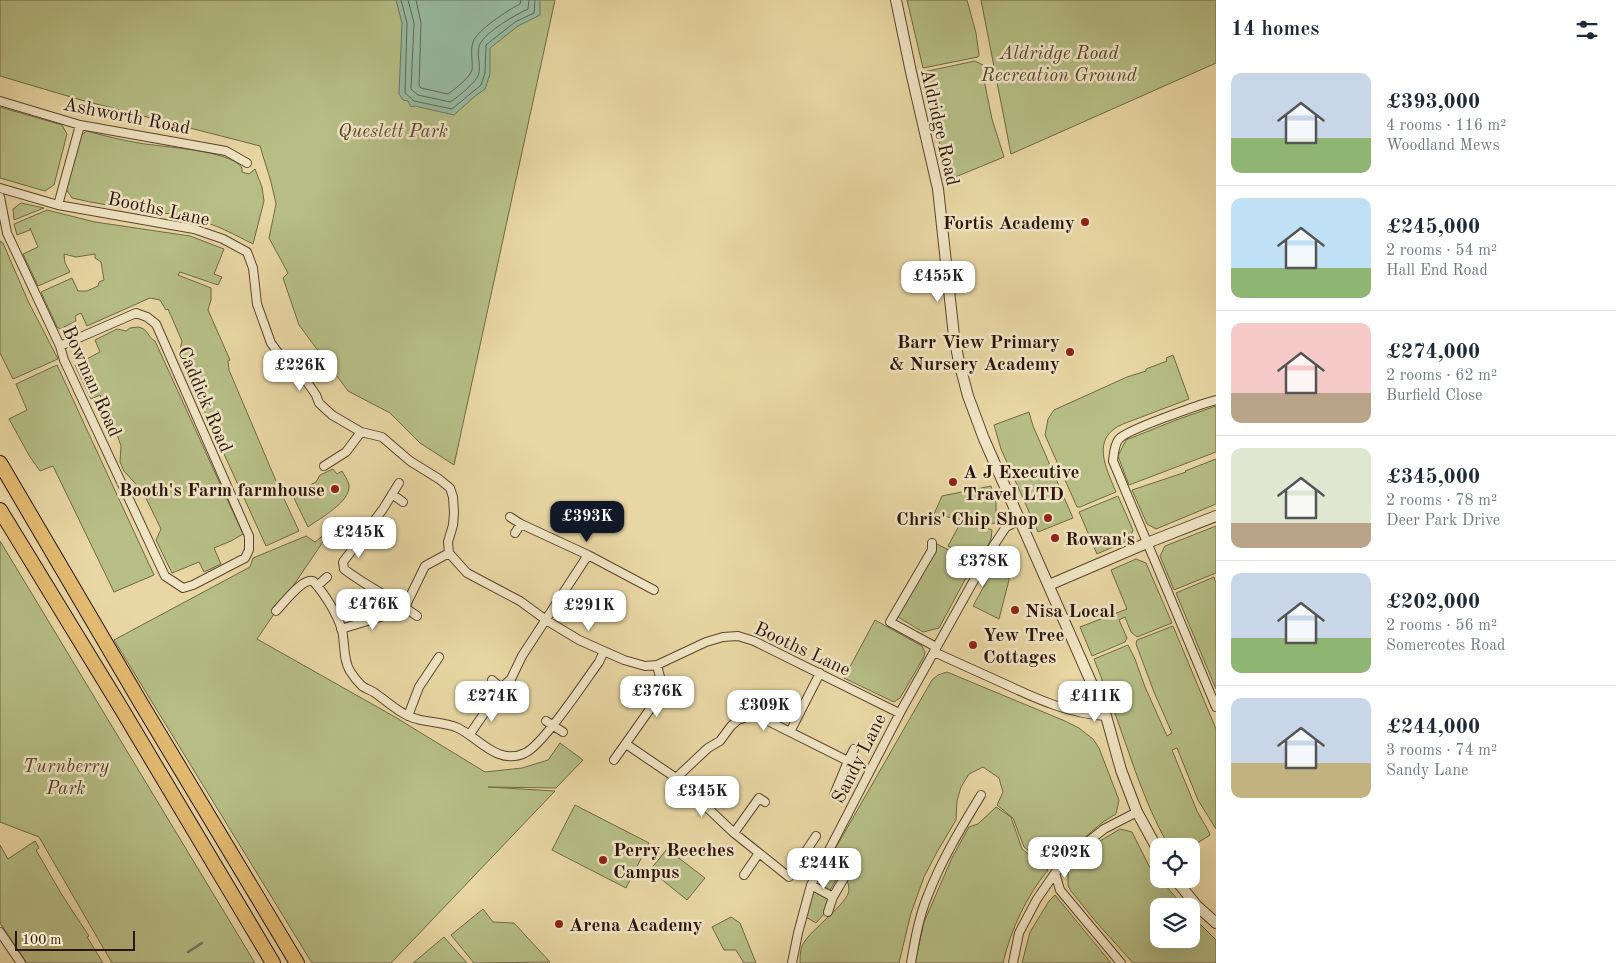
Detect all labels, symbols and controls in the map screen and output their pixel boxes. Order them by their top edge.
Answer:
icon: filters [1573,16,1601,44]
text: 14 homes [1231,19,1319,40]
park label: Aldridge Road Recreation Ground [980,45,1138,86]
street label: Aldridge Road [916,67,961,188]
text: £393,000 [1386,92,1480,113]
icon: home [1271,93,1331,153]
street label: Ashworth Road [61,96,192,139]
text: 4 rooms · 116 m² [1386,118,1506,134]
park label: Queslett Park [338,123,448,142]
text: Woodland Mews [1386,138,1500,154]
street label: Booths Lane [106,190,211,231]
place label: Fortis Academy [943,215,1075,234]
marker: Fortis Academy [1079,216,1091,228]
text: £245,000 [1386,217,1480,238]
icon: home [1271,218,1331,278]
text: 2 rooms · 54 m² [1386,243,1497,259]
pin: £455K [903,260,973,303]
text: Hall End Road [1386,263,1488,279]
text: £455K [912,269,964,285]
street label: Bowman Road [58,324,124,440]
place label: Barr View Primary & Nursery Academy [889,334,1060,375]
text: £274,000 [1386,342,1480,363]
icon: home [1271,343,1331,403]
street label: Caddick Road [173,344,235,456]
marker: Barr View Primary & Nursery Academy [1064,346,1076,358]
pin: £226K [265,350,335,392]
text: £226K [274,358,326,374]
text: 2 rooms · 62 m² [1386,368,1497,384]
text: Burfield Close [1386,388,1482,404]
place label: A J Executive Travel LTD [963,464,1079,505]
text: £345,000 [1386,467,1480,488]
icon: home [1271,468,1331,528]
marker: A J Executive Travel LTD [947,476,959,488]
place label: Booth's Farm farmhouse [119,482,325,501]
marker: Booth's Farm farmhouse [329,483,341,495]
text: 2 rooms · 78 m² [1386,493,1497,509]
pin: £393K [552,500,622,543]
text: £393K [561,509,613,525]
place label: Chris' Chip Shop [896,511,1038,530]
marker: Chris' Chip Shop [1042,512,1054,524]
text: Deer Park Drive [1386,513,1500,529]
pin: £245K [324,516,394,559]
text: £245K [333,525,385,541]
place label: Rowan's [1065,531,1135,550]
marker: Rowan's [1049,532,1061,544]
pin: £378K [948,546,1018,588]
text: £378K [957,554,1009,570]
pin: £476K [338,588,408,631]
pin: £291K [554,590,624,632]
text: £202,000 [1386,592,1480,613]
icon: home [1271,593,1331,653]
text: £476K [347,597,399,613]
text: £291K [563,598,615,614]
place label: Nisa Local [1025,603,1115,622]
marker: Nisa Local [1009,604,1021,616]
text: 2 rooms · 56 m² [1386,618,1497,634]
street label: Booths Lane [751,620,853,681]
place label: Yew Tree Cottages [983,627,1064,668]
text: Somercotes Road [1386,638,1505,654]
marker: Yew Tree Cottages [967,639,979,651]
pin: £376K [622,676,692,718]
pin: £274K [457,680,527,723]
pin: £411K [1060,680,1130,723]
text: £376K [631,684,683,700]
text: £274K [466,689,518,705]
text: £411K [1069,689,1121,705]
pin: £309K [729,690,799,732]
text: £309K [738,698,790,714]
street label: Sandy Lane [830,711,891,807]
text: £244,000 [1386,717,1480,738]
icon: home [1271,718,1331,778]
text: 3 rooms · 74 m² [1386,743,1497,759]
park label: Turnberry Park [23,758,109,799]
text: Sandy Lane [1386,763,1468,779]
pin: £345K [667,776,737,818]
text: £345K [676,784,728,800]
pin: £202K [1030,836,1100,879]
map controls [1150,838,1200,948]
button: locate [1150,838,1200,888]
place label: Perry Beeches Campus [613,842,734,883]
text: £202K [1039,845,1091,861]
pin: £244K [789,848,859,890]
marker: Perry Beeches Campus [597,854,609,866]
text: £244K [798,856,850,872]
button: layers [1150,898,1200,948]
place label: Arena Academy [569,917,703,936]
marker: Arena Academy [553,918,565,930]
scale bar [15,928,135,951]
text: 100 m [22,933,61,947]

